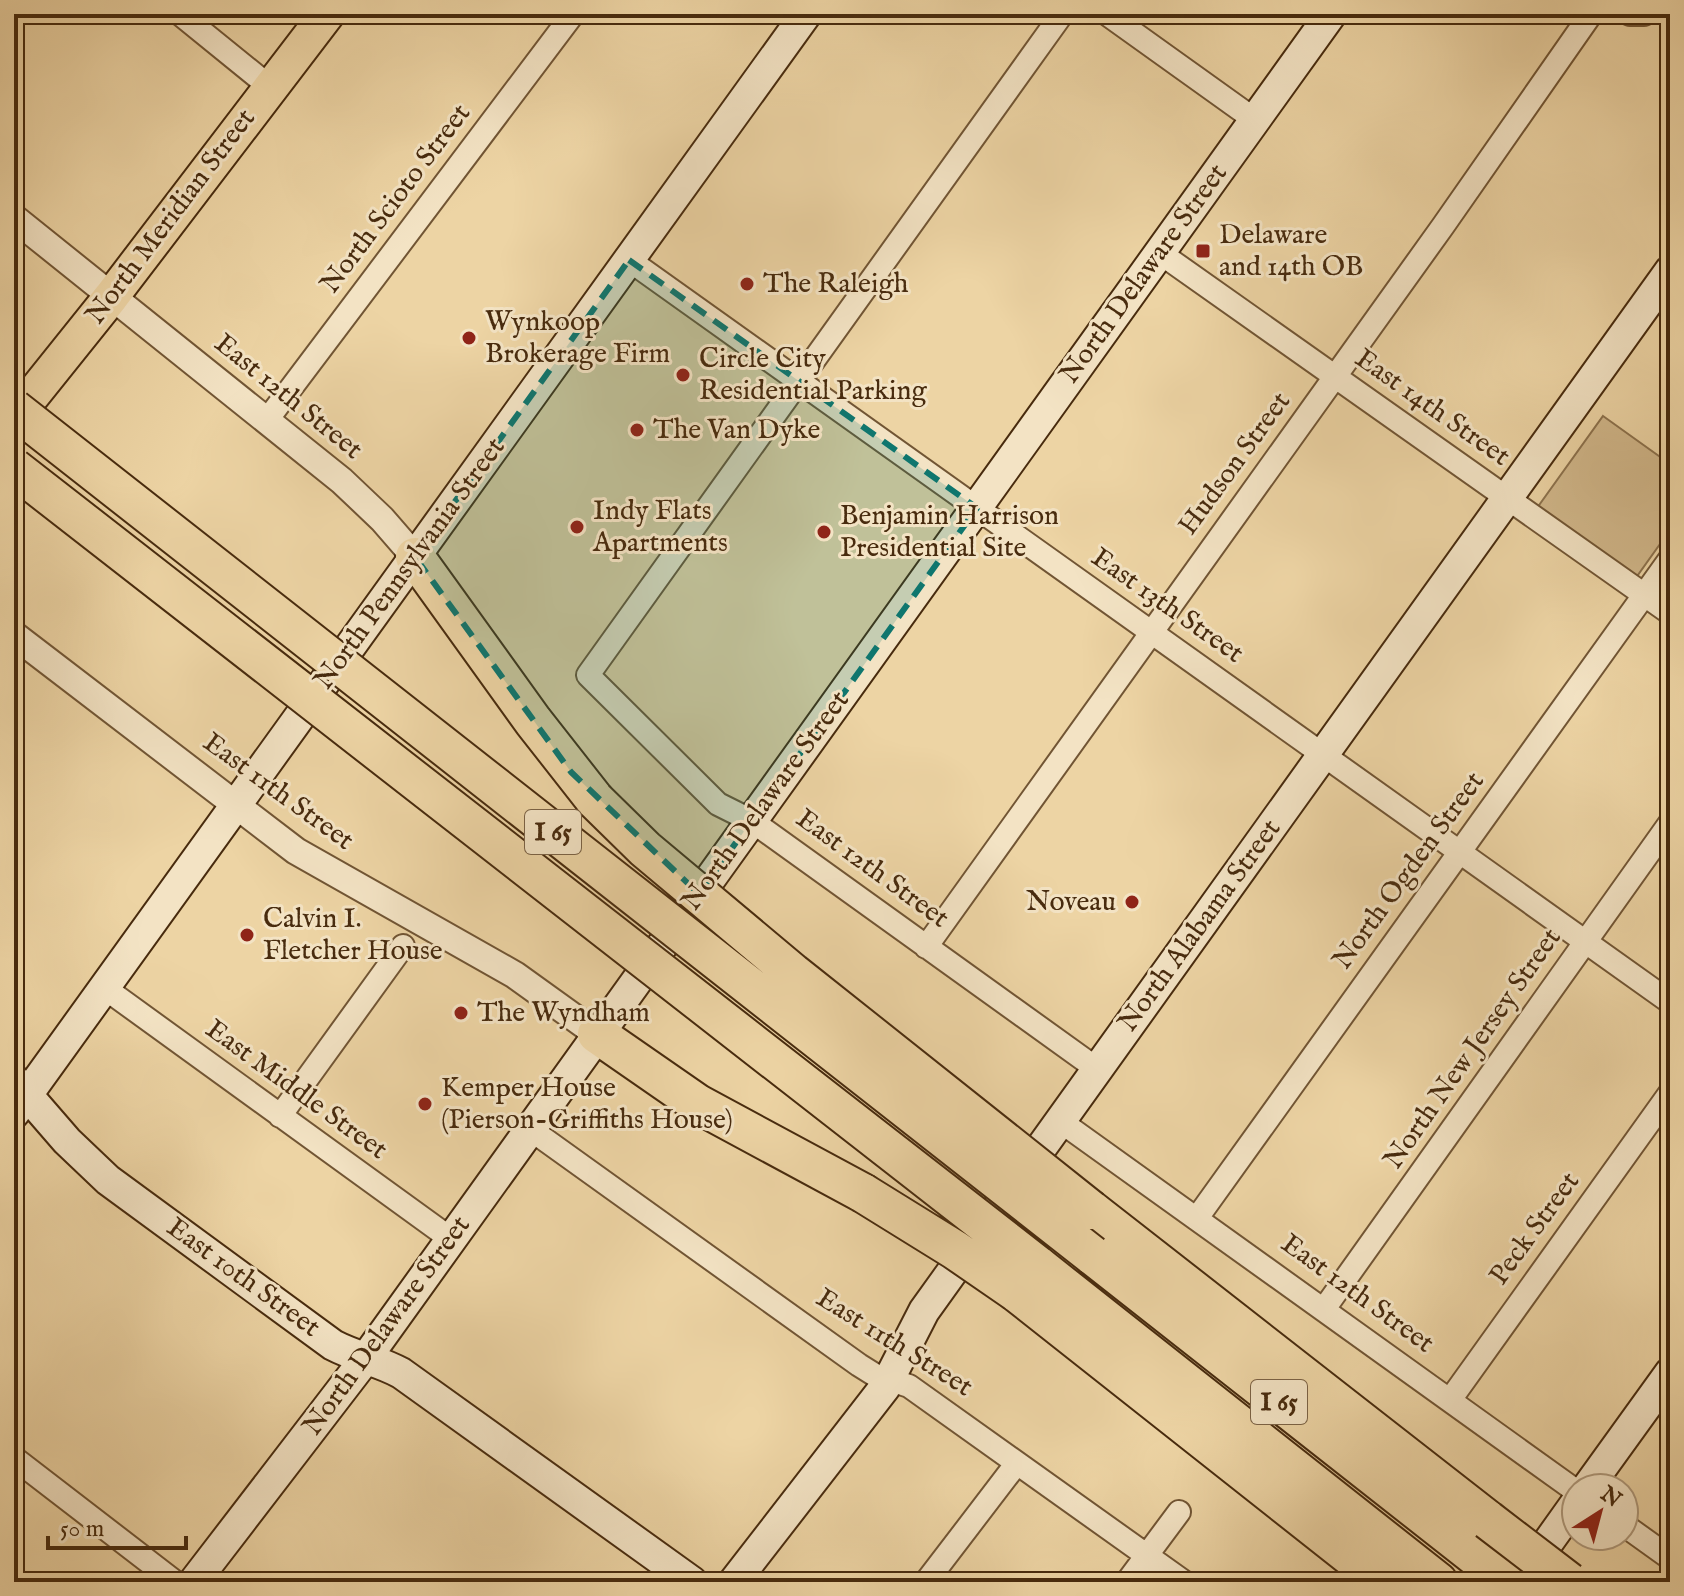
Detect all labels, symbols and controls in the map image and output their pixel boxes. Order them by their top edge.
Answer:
street label: North Scioto Street [313,97,479,301]
street label: North Meridian Street [78,102,264,332]
street label: North Delaware Street [1052,157,1236,391]
place label: Delaware and 14th OB [1219,218,1363,285]
marker: Delaware and 14th OB [1194,242,1212,260]
place label: The Raleigh [763,267,909,302]
marker: The Raleigh [738,275,756,293]
place label: Wynkoop Brokerage Firm [485,305,670,372]
street label: East 12th Street [207,327,370,468]
marker: Wynkoop Brokerage Firm [460,329,478,347]
place label: Circle City Residential Parking [699,342,928,409]
street label: East 14th Street [1348,342,1517,475]
marker: Circle City Residential Parking [674,366,692,384]
street label: Hudson Street [1171,385,1299,542]
place label: The Van Dyke [653,413,821,448]
marker: The Van Dyke [628,421,646,439]
street label: North Pennsylvania Street [307,431,513,697]
place label: Indy Flats Apartments [592,494,728,561]
place label: Benjamin Harrison Presidential Site [840,499,1059,566]
marker: Indy Flats Apartments [568,518,586,536]
marker: Benjamin Harrison Presidential Site [815,523,833,541]
street label: East 13th Street [1084,541,1250,672]
street label: North Delaware Street [674,684,858,918]
street label: East 11th Street [196,725,361,859]
street label: North Ogden Street [1325,765,1493,977]
street label: East 12th Street [789,802,956,937]
road number: I 65 [525,810,581,854]
street label: North Alabama Street [1111,812,1289,1039]
place label: Noveau [1026,885,1116,920]
marker: Noveau [1123,893,1141,911]
place label: Calvin I. Fletcher House [263,902,443,969]
street label: North New Jersey Street [1377,921,1570,1176]
marker: Calvin I. Fletcher House [238,926,256,944]
place label: The Wyndham [477,996,650,1031]
marker: The Wyndham [452,1004,470,1022]
street label: East Middle Street [198,1012,394,1168]
place label: Kemper House (Pierson-Griffiths House) [441,1071,733,1138]
marker: Kemper House (Pierson-Griffiths House) [416,1095,434,1113]
street label: Peck Street [1482,1165,1588,1292]
street label: North Delaware Street [295,1209,479,1443]
street label: East 10th Street [159,1211,327,1346]
street label: East 12th Street [1274,1227,1441,1362]
street label: East 11th Street [809,1281,979,1405]
road number: I 65 [1251,1380,1307,1424]
north arrow [1560,1472,1640,1552]
text: N [1594,1480,1627,1514]
scale bar [48,1500,186,1550]
text: 50 m [60,1514,104,1545]

